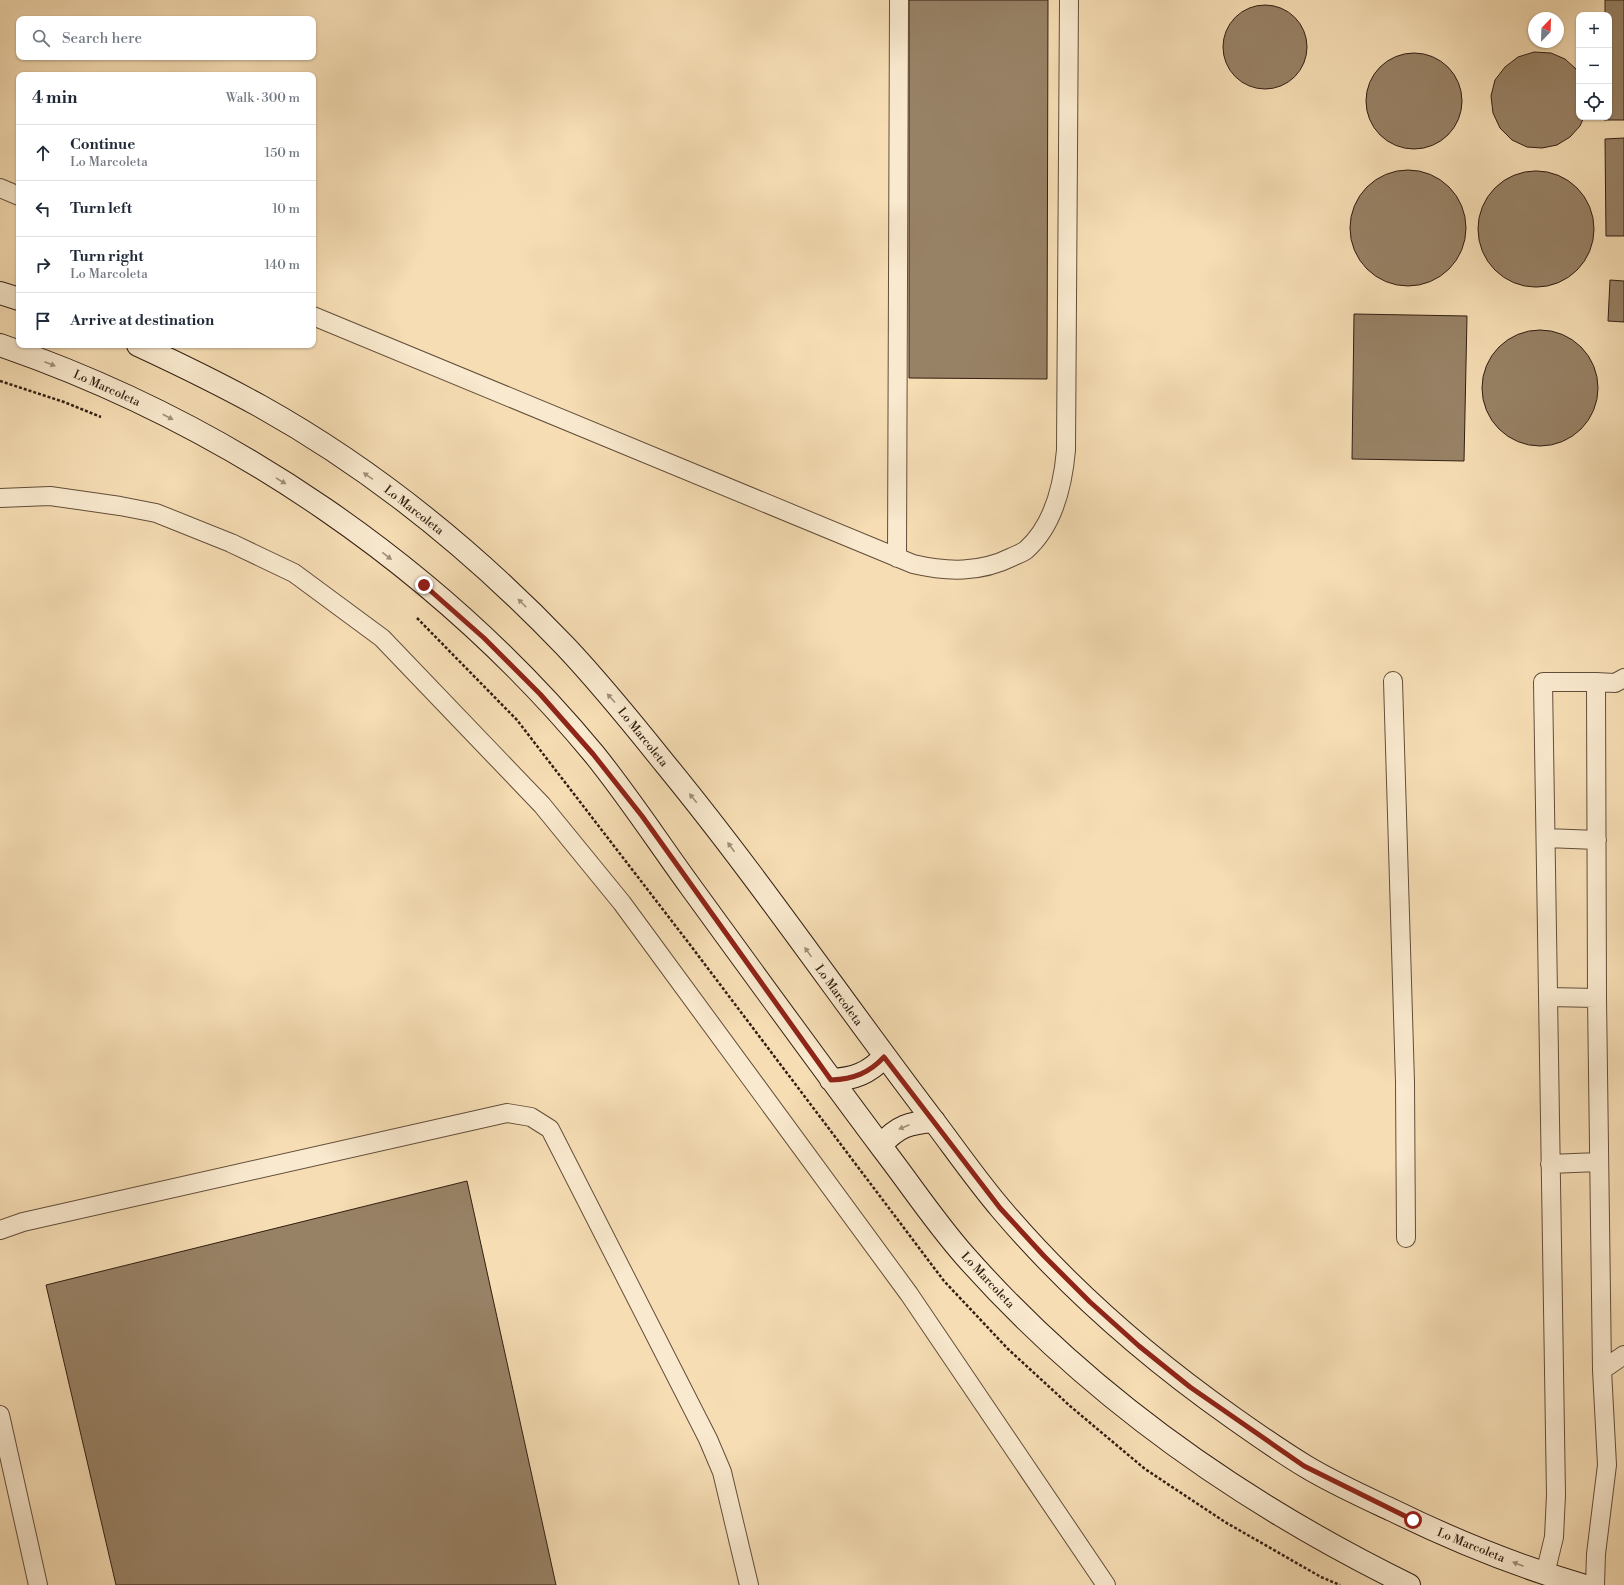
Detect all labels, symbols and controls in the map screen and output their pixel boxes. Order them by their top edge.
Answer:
north arrow [1528,12,1564,48]
map controls [1576,12,1612,120]
button: + [1576,12,1612,48]
search box [16,16,316,60]
icon: search [30,27,52,49]
text: Search here [62,29,142,48]
button: − [1576,48,1612,84]
button: locate [1576,84,1612,120]
text: 4 min [32,87,77,109]
text: Walk · 300 m [226,90,300,106]
text: Continue [70,135,135,154]
icon: ahead [32,142,54,164]
text: 150 m [265,145,300,161]
text: Lo Marcoleta [70,154,148,170]
icon: left [32,198,54,220]
text: Turn left [70,199,132,218]
text: 10 m [272,201,300,217]
text: Turn right [70,247,144,266]
icon: right [32,254,54,276]
text: 140 m [264,257,300,273]
text: Lo Marcoleta [70,266,148,282]
icon: arrive [32,310,54,332]
text: Arrive at destination [70,311,214,330]
one-way arrow [44,361,56,367]
street label: Lo Marcoleta [71,367,143,410]
one-way arrow [163,413,174,420]
one-way arrow [363,472,373,480]
one-way arrow [276,477,286,485]
street label: Lo Marcoleta [381,482,447,539]
one-way arrow [382,551,393,560]
route end [415,576,433,594]
one-way arrow [517,598,527,608]
one-way arrow [606,693,616,703]
street label: Lo Marcoleta [614,705,672,771]
one-way arrow [689,793,698,804]
one-way arrow [727,842,736,853]
one-way arrow [804,947,812,958]
street label: Lo Marcoleta [811,962,866,1029]
one-way arrow [898,1124,910,1130]
street label: Lo Marcoleta [958,1249,1018,1312]
route start [1404,1511,1422,1529]
street label: Lo Marcoleta [1435,1525,1508,1566]
one-way arrow [1512,1561,1524,1567]

